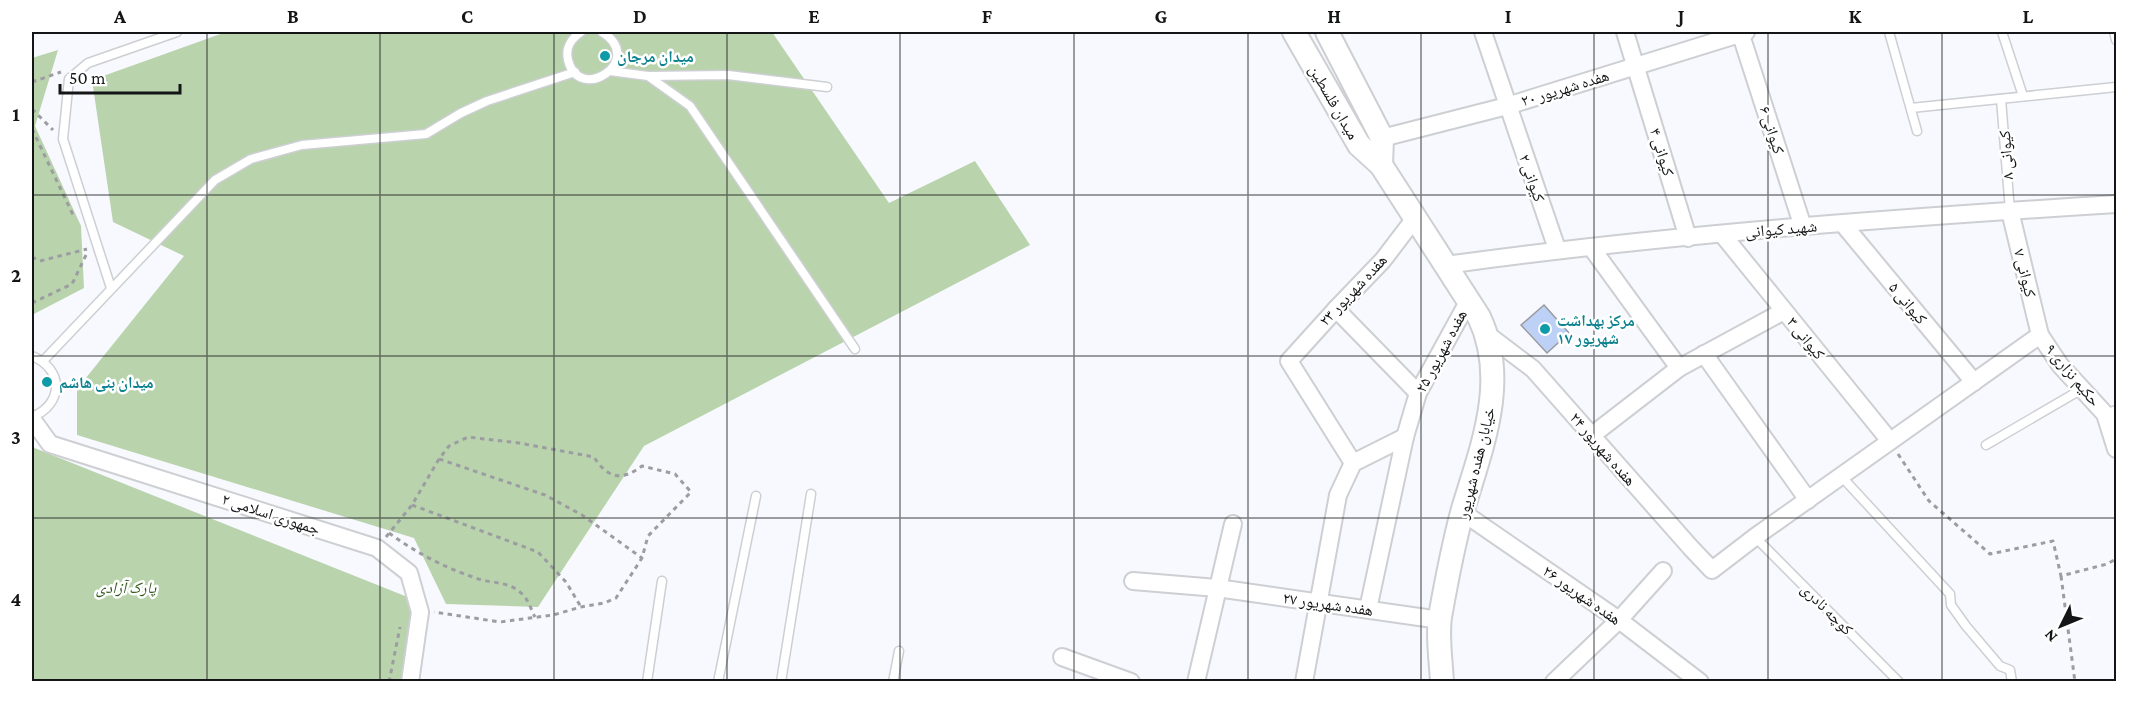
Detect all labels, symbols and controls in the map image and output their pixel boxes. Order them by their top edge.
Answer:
text: A [113,5,127,27]
text: B [287,5,299,27]
text: C [461,5,473,27]
text: D [633,5,647,27]
text: E [808,5,820,27]
text: F [982,5,993,27]
text: G [1155,5,1168,27]
text: H [1327,5,1341,27]
text: I [1505,5,1512,27]
text: J [1676,5,1685,27]
text: K [1849,5,1863,27]
text: L [2023,5,2034,27]
place label: میدان مرجان [617,48,694,66]
marker: میدان مرجان [598,49,612,63]
scale bar [60,57,180,95]
street label: میدان فلسطین [1304,62,1362,143]
street label: هفده شهریور ۲۰ [1519,67,1611,110]
text: 50 m [69,68,106,88]
text: 1 [12,103,20,125]
street label: کیوانی ۶ [1754,104,1788,157]
street label: کیوانی ۴ [1645,126,1677,179]
street label: کیوانی ۸ [1996,129,2018,180]
street label: کیوانی ۲ [1514,152,1548,205]
street label: شهید کیوانی [1744,217,1818,243]
street label: کیوانی ۷ [2009,247,2039,300]
street label: هفده شهریور ۲۳ [1316,251,1391,330]
text: 2 [11,264,21,286]
street label: کیوانی ۵ [1884,279,1931,329]
street label: هفده شهریور ۲۵ [1412,307,1471,396]
place label: مرکز بهداشت ۱۷ شهریور [1557,312,1635,348]
street label: کیوانی ۳ [1782,314,1828,364]
marker: مرکز بهداشت ۱۷ شهریور [1538,322,1552,336]
street label: حکیم نزاری ۹ [2041,341,2104,411]
place label: میدان بنی هاشم [59,374,154,394]
marker: میدان بنی هاشم [40,375,54,389]
street label: خیابان هفده شهریور [1454,405,1500,522]
street label: هفده شهریور ۲۴ [1566,409,1639,490]
text: 3 [11,426,21,448]
street label: جمهوری اسلامی ۲ [219,490,322,540]
street label: هفده شهریور ۲۶ [1539,562,1624,629]
park label: پارک آزادی [96,579,157,598]
street label: کوچه نادری [1796,580,1856,640]
text: 4 [11,588,22,610]
street label: هفده شهریور ۲۷ [1282,589,1374,620]
north arrow [2031,596,2091,656]
text: N [2040,626,2060,646]

